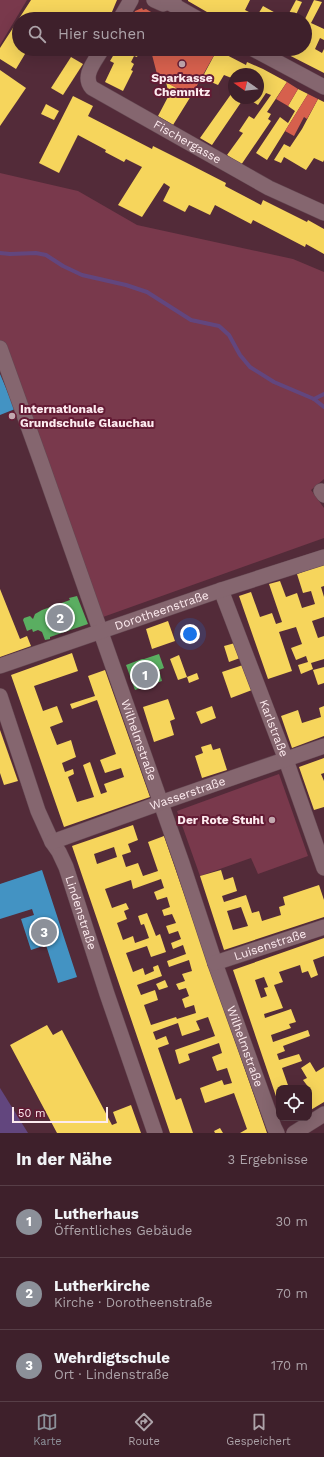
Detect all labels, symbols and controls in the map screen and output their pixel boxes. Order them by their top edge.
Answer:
search box [12,12,312,56]
icon: search [26,23,48,45]
text: Hier suchen [58,25,145,43]
marker: Sparkasse Chemnitz [177,59,187,69]
north arrow [228,68,264,104]
place label: Sparkasse Chemnitz [151,71,213,99]
street label: Fischergasse [151,117,224,167]
place label: Internationale Grundschule Glauchau [20,402,154,430]
marker: Internationale Grundschule Glauchau [7,411,17,421]
street label: Dorotheenstraße [113,588,211,633]
pin: 2 [47,603,73,633]
your location [180,624,200,644]
pin: 1 [132,660,158,690]
street label: Wilhelmstraße [118,698,160,783]
street label: Karlstraße [257,698,291,759]
street label: Wasserstraße [148,774,227,813]
place label: Der Rote Stuhl [177,813,264,827]
marker: Der Rote Stuhl [267,815,277,825]
street label: Lindenstraße [62,874,99,952]
pin: 3 [31,917,57,947]
street label: Luisenstraße [232,926,308,963]
street label: Wilhelmstraße [224,1004,266,1089]
map controls [276,1085,312,1121]
button: locate [276,1085,312,1121]
scale bar [12,1105,108,1124]
text: 50 m [18,1107,45,1120]
text: In der Nähe [16,1149,112,1169]
text: 3 Ergebnisse [227,1152,308,1167]
text: Lutherhaus [54,1205,139,1223]
text: 1 [26,1214,32,1229]
text: 30 m [276,1214,308,1229]
text: Öffentliches Gebäude [54,1223,192,1238]
text: Lutherkirche [54,1277,150,1295]
text: 2 [25,1286,33,1301]
text: 70 m [276,1286,308,1301]
text: Kirche · Dorotheenstraße [54,1295,213,1310]
text: Wehrdigtschule [54,1349,170,1367]
text: 3 [25,1358,33,1373]
text: 170 m [271,1358,308,1373]
text: Ort · Lindenstraße [54,1367,169,1382]
tab: Karte [33,1411,62,1448]
tab: Route [128,1411,160,1448]
tab: Gespeichert [226,1411,291,1448]

